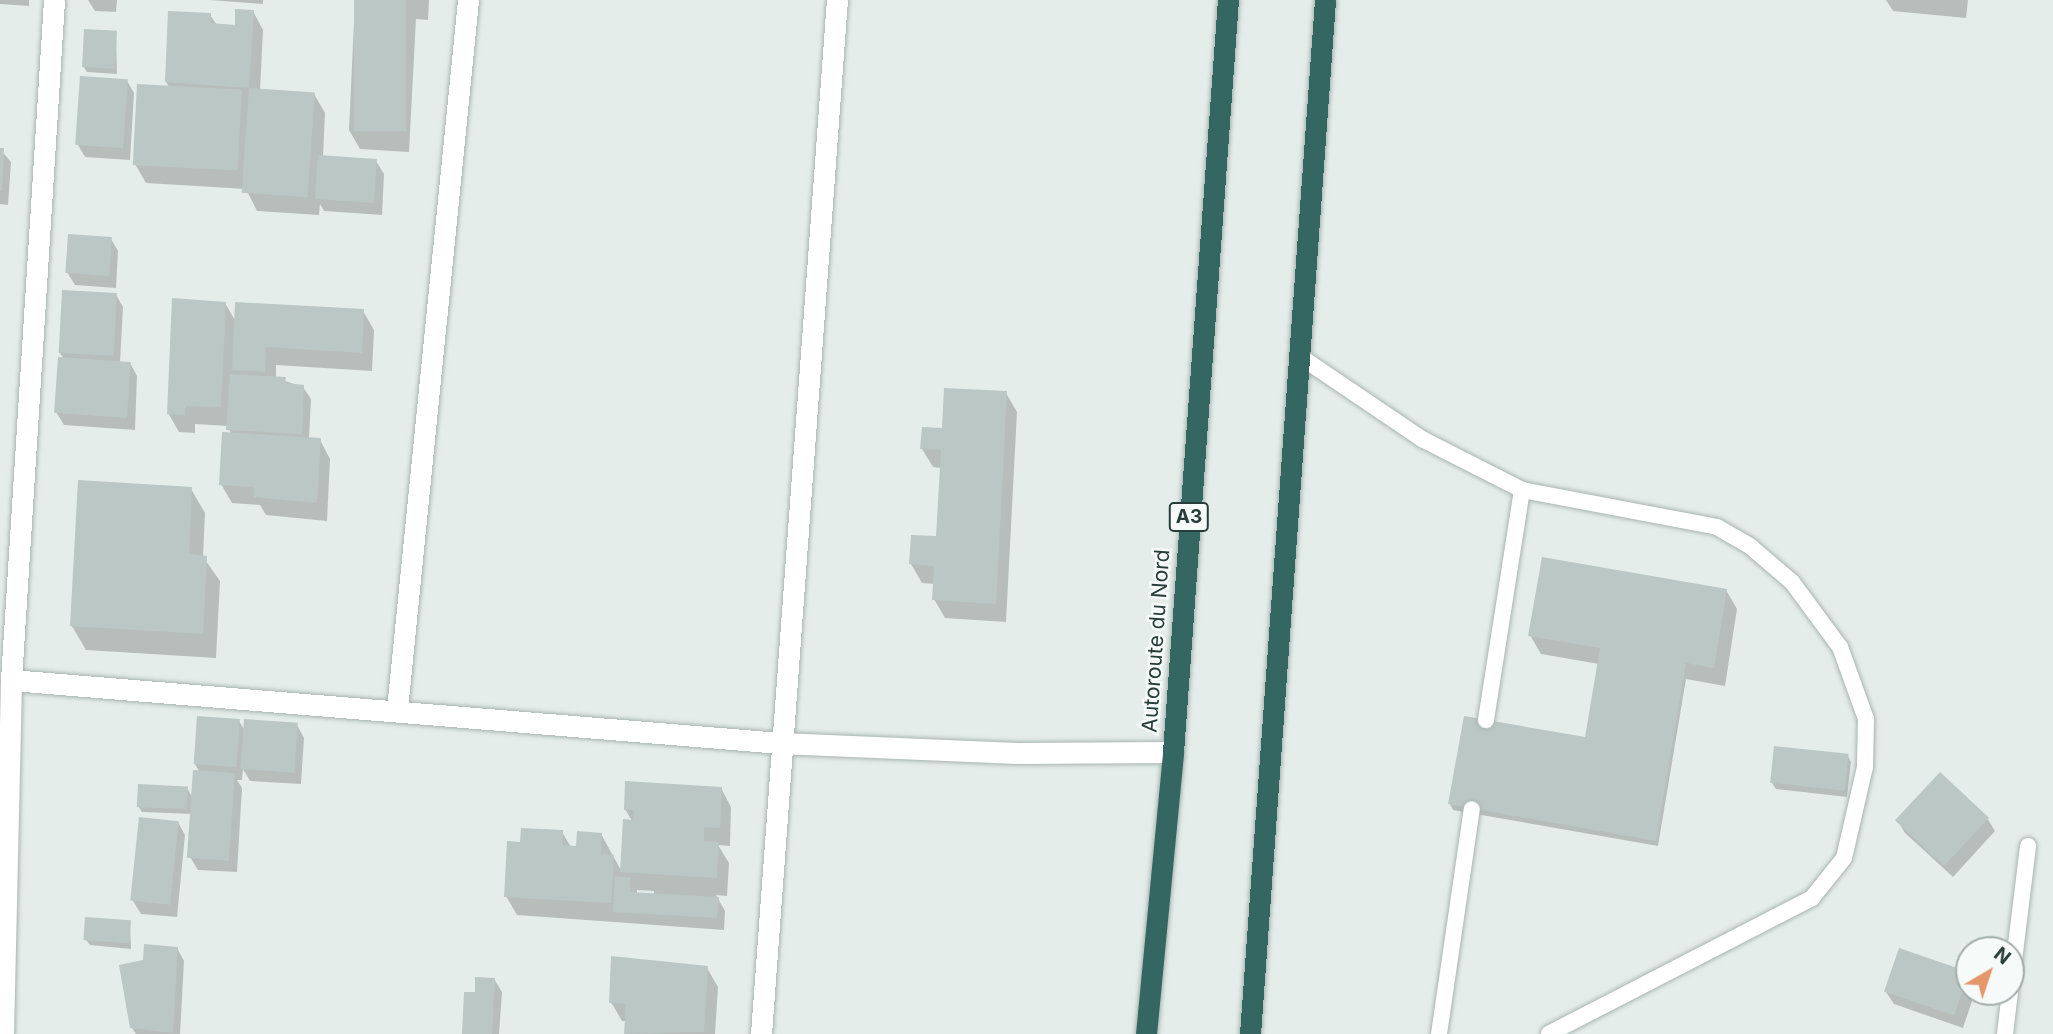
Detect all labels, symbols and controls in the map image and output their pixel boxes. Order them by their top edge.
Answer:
road number: A3 [1168,502,1210,532]
street label: Autoroute du Nord [1137,549,1175,733]
north arrow [1955,936,2025,1006]
text: N [1989,942,2015,969]

